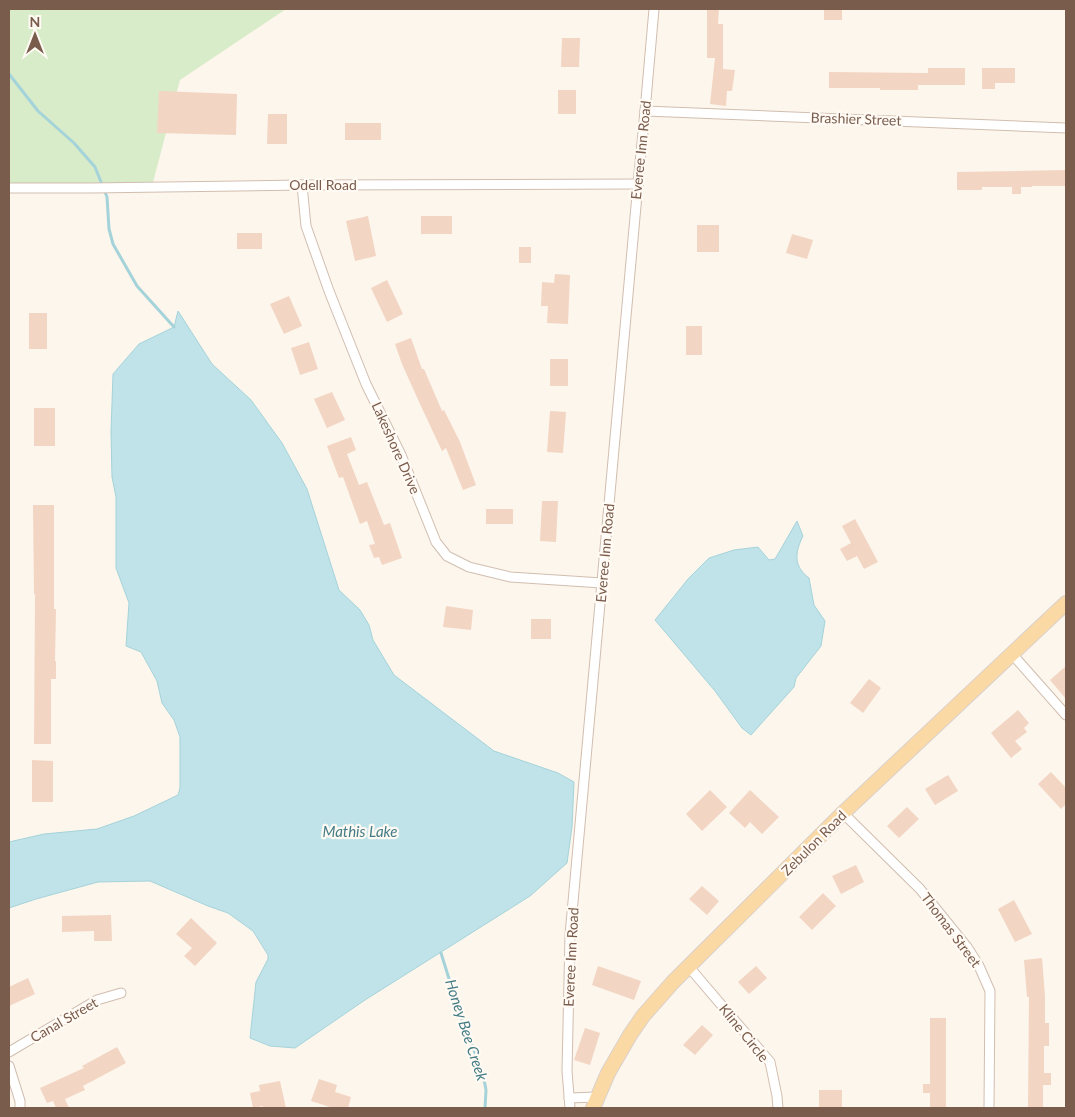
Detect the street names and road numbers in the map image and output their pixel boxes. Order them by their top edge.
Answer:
street label: Everee Inn Road [627,100,654,200]
street label: Brashier Street [810,108,902,129]
street label: Odell Road [289,176,357,193]
street label: Lakeshore Drive [369,399,424,497]
street label: Everee Inn Road [592,503,617,603]
street label: Zebulon Road [778,807,850,879]
street label: Thomas Street [918,889,985,970]
street label: Everee Inn Road [559,907,582,1007]
street label: Canal Street [27,993,100,1046]
street label: Kline Circle [716,1000,773,1065]

